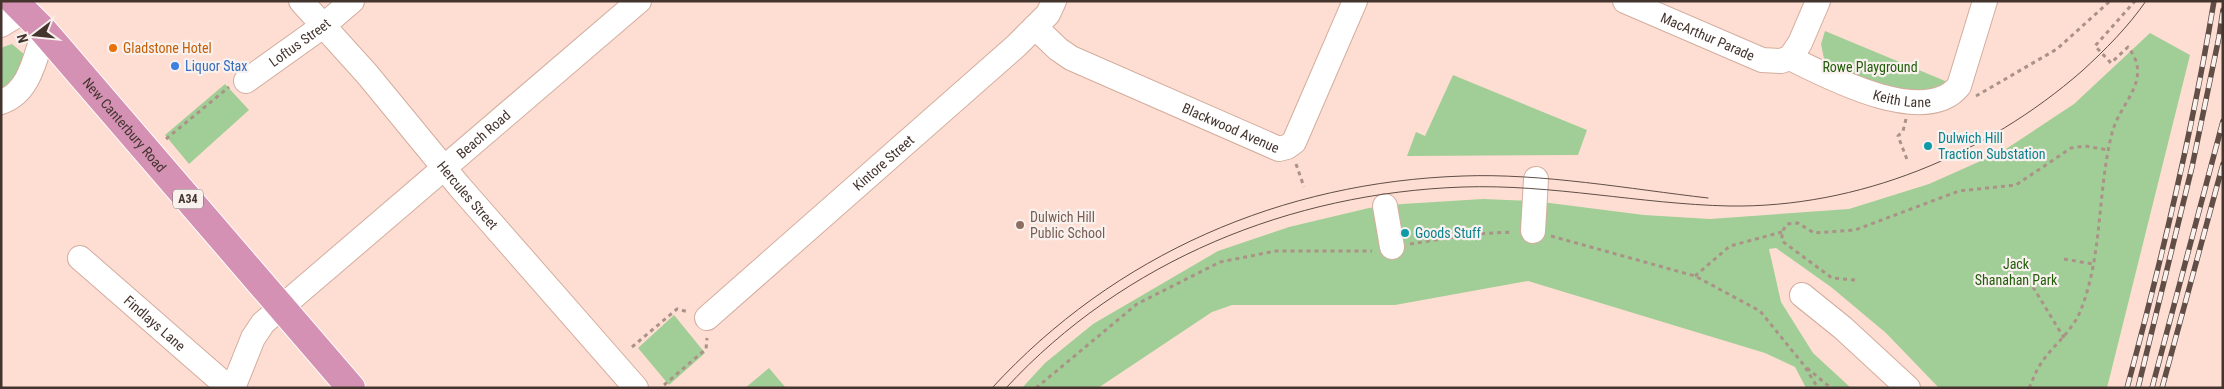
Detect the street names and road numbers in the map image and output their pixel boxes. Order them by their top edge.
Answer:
street label: MacArthur Parade [1658,9,1757,64]
street label: Loftus Street [266,15,334,70]
street label: New Canterbury Road [79,74,169,175]
street label: Keith Lane [1871,86,1932,110]
street label: Blackwood Avenue [1180,100,1282,156]
street label: Beach Road [453,107,513,162]
street label: Kintore Street [850,132,917,194]
street label: Hercules Street [434,158,501,233]
road number: A34 [173,190,203,208]
street label: Findlays Lane [121,292,189,354]

